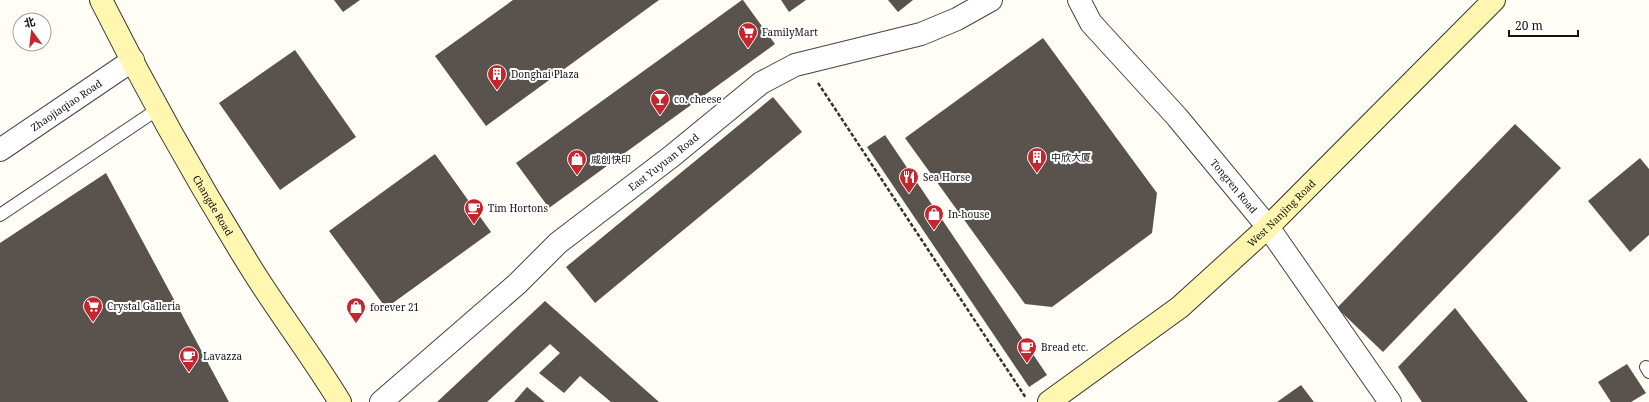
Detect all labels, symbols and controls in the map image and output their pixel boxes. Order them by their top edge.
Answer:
north arrow [12,12,52,52]
scale bar [1509,12,1578,38]
text: 北 [22,13,37,31]
text: 20 m [1515,17,1543,34]
supermarket icon: FamilyMart [737,21,759,49]
place label: FamilyMart [762,25,818,39]
building icon: Donghai Plaza [486,63,508,91]
place label: Donghai Plaza [511,67,580,81]
street label: Zhaojiaqiao Road [28,76,105,134]
bar icon: co. cheese [649,88,671,116]
place label: co. cheese [674,92,722,106]
street label: East Yuyuan Road [625,130,702,194]
building icon: 中欣大厦 [1026,146,1048,174]
shop icon: 威创快印 [566,148,588,176]
place label: 中欣大厦 [1051,150,1091,164]
place label: 威创快印 [591,152,631,166]
street label: Tongren Road [1208,156,1261,216]
restaurant icon: Sea Horse [898,166,920,194]
place label: Sea Horse [923,170,970,184]
street label: Changde Road [190,172,237,238]
street label: West Nanjing Road [1244,176,1318,250]
cafe icon: Tim Hortons [463,197,485,225]
place label: Tim Hortons [488,201,549,215]
shop icon: In-house [923,203,945,231]
place label: In-house [948,207,990,221]
supermarket icon: Crystal Galleria [82,295,104,323]
shop icon: forever 21 [345,296,367,324]
place label: Crystal Galleria [107,299,181,313]
place label: forever 21 [370,300,419,314]
cafe icon: Bread etc. [1016,336,1038,364]
place label: Bread etc. [1041,340,1088,354]
cafe icon: Lavazza [178,345,200,373]
place label: Lavazza [203,349,242,363]

